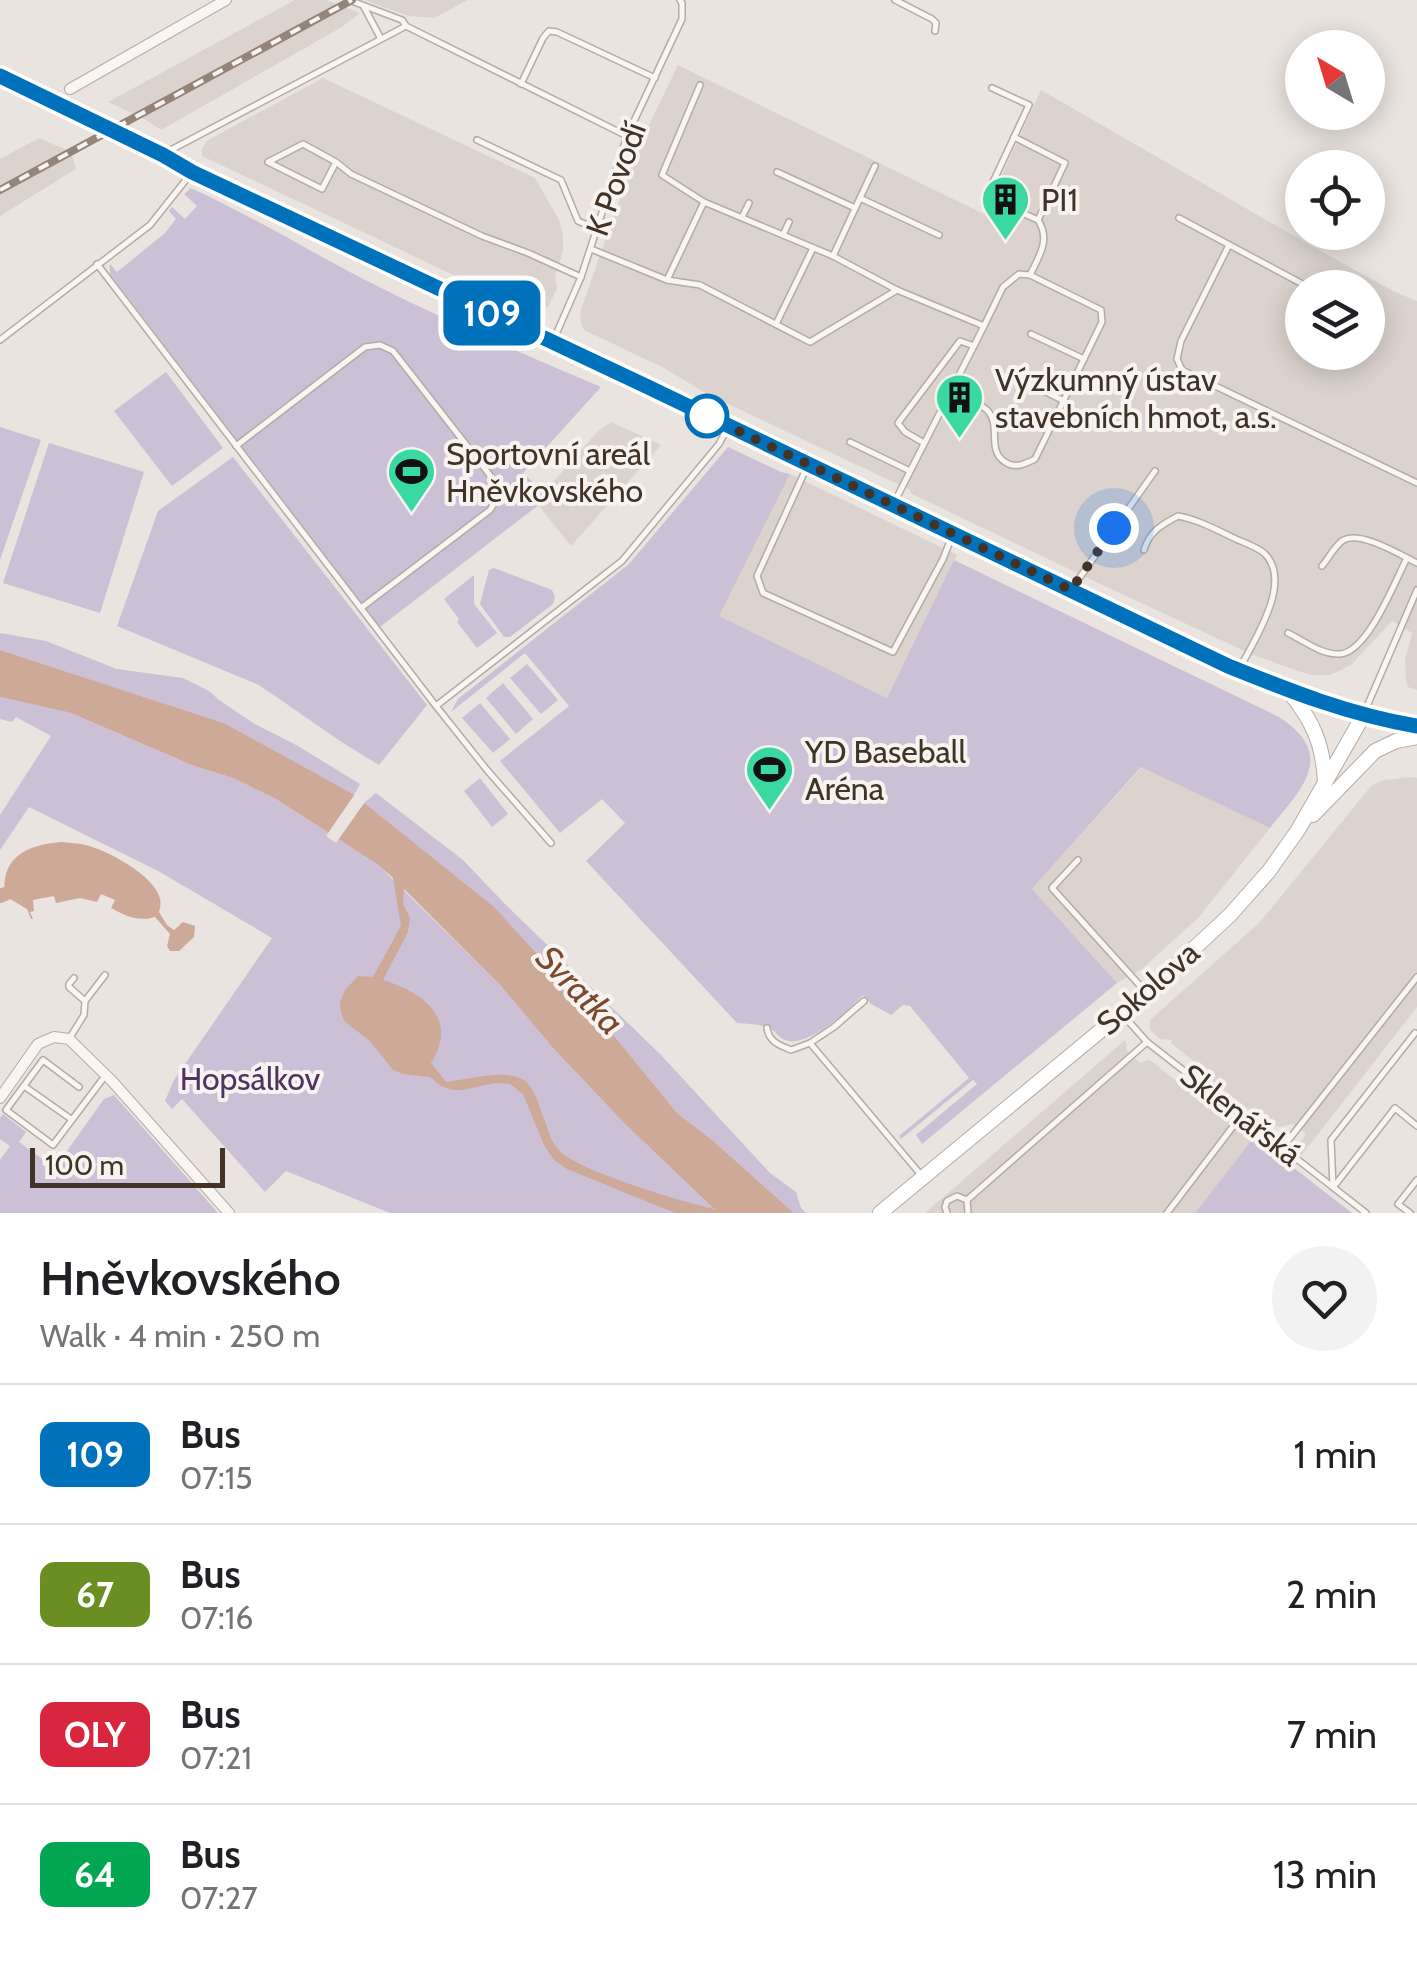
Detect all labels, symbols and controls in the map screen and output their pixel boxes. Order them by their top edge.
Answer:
north arrow [1285,30,1385,130]
map controls [1285,30,1385,370]
street label: K Povodí [577,116,654,241]
button: locate [1285,150,1385,250]
building icon: PI1 [980,174,1032,242]
place label: PI1 [1041,180,1078,219]
button: layers [1285,270,1385,370]
line badge: 109 [434,280,550,346]
text: 109 [463,292,521,335]
place label: Výzkumný ústav stavebních hmot, a.s. [995,360,1277,436]
building icon: Výzkumný ústav stavebních hmot, a.s. [934,372,986,440]
unlabelled marker [686,395,728,437]
place label: Sportovní areál Hněvkovského [446,434,650,510]
sports icon: Sportovní areál Hněvkovského [385,446,437,514]
your location [1089,503,1139,553]
place label: YD Baseball Aréna [804,732,966,808]
sports icon: YD Baseball Aréna [744,744,796,812]
street label: Sokolova [1088,932,1207,1043]
water label: Svratka [528,936,633,1043]
street label: Sklenářská [1173,1055,1310,1174]
park label: Hopsálkov [180,1059,320,1098]
scale bar [30,1143,225,1188]
text: 100 m [45,1148,124,1182]
button: heart [1272,1246,1377,1351]
text: Hněvkovského [40,1249,341,1307]
text: Walk · 4 min · 250 m [40,1316,320,1355]
text: Bus [180,1411,241,1458]
text: 1 min [1293,1431,1377,1478]
text: 109 [66,1433,124,1476]
text: 07:15 [180,1458,252,1497]
text: Bus [180,1551,241,1598]
text: 2 min [1286,1571,1377,1618]
text: 67 [76,1573,114,1616]
text: 07:16 [180,1598,253,1637]
text: Bus [180,1691,241,1738]
text: 7 min [1287,1711,1377,1758]
text: OLY [64,1713,126,1756]
text: 07:21 [180,1738,252,1777]
text: Bus [180,1831,241,1878]
text: 13 min [1273,1851,1377,1898]
text: 64 [74,1853,116,1896]
text: 07:27 [180,1878,258,1917]

